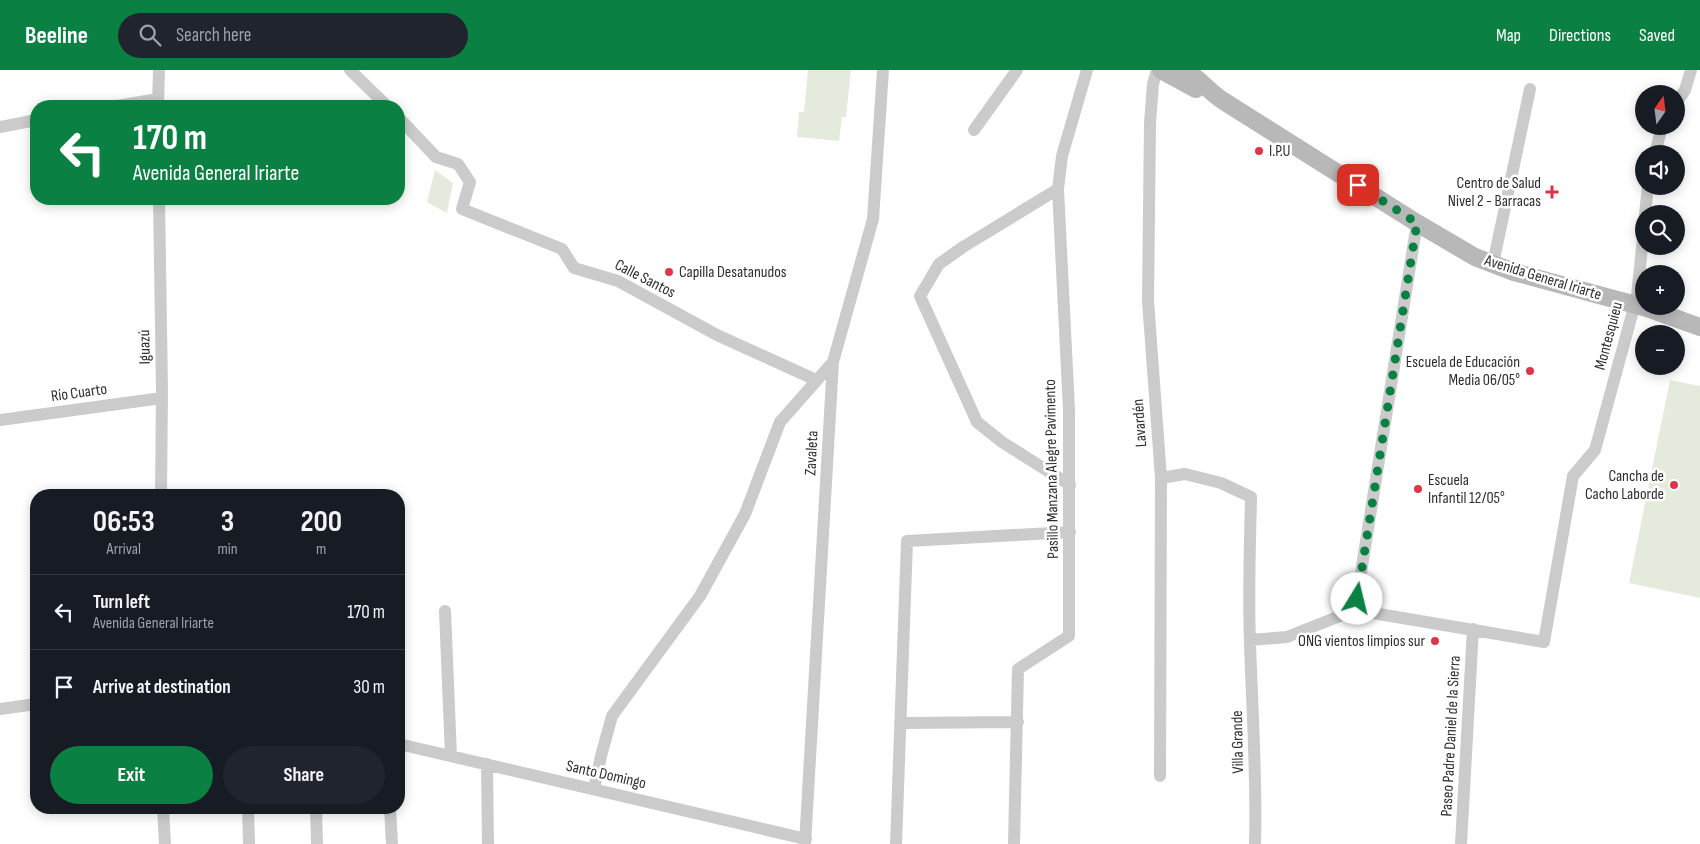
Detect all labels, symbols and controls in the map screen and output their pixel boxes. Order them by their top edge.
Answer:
search box [118,13,468,58]
text: Beeline [25,21,88,50]
icon: search [136,21,164,49]
text: Search here [176,24,251,47]
text: Map [1496,25,1521,46]
text: Directions [1549,25,1611,46]
text: Saved [1639,25,1675,46]
north arrow [1635,85,1685,135]
map controls [1635,85,1685,375]
text: 170 m [133,117,207,160]
icon: left [50,120,115,185]
place label: I.P.U [1269,142,1290,161]
marker: I.P.U [1253,145,1265,157]
button: sound [1635,145,1685,195]
text: Avenida General Iriarte [133,160,299,187]
pin [1337,164,1379,206]
icon: arrive [1344,171,1372,199]
place label: Centro de Salud Nivel 2 - Barracas [1448,174,1541,211]
marker: Centro de Salud Nivel 2 - Barracas [1545,185,1559,199]
button: search [1635,205,1685,255]
street label: Avenida General Iriarte [1481,251,1604,305]
street label: Calle Santos [611,256,679,302]
place label: Capilla Desatanudos [679,263,787,282]
button: + [1635,265,1685,315]
marker: Capilla Desatanudos [663,266,675,278]
street label: Montesquieu [1591,300,1627,372]
button: − [1635,325,1685,375]
street label: Iguazú [135,329,155,365]
place label: Escuela de Educación Media 06/05° [1406,353,1520,390]
marker: Escuela de Educación Media 06/05° [1524,365,1536,377]
street label: Pasillo Manzana Alegre Pavimento [1041,379,1063,559]
street label: Río Cuarto [50,380,108,406]
street label: Lavardén [1129,398,1151,448]
street label: Zavaleta [801,430,823,476]
place label: Cancha de Cacho Laborde [1585,467,1664,504]
place label: Escuela Infantil 12/05° [1428,471,1505,508]
marker: Cancha de Cacho Laborde [1668,479,1680,491]
marker: Escuela Infantil 12/05° [1412,483,1424,495]
text: 06:53 [93,504,155,540]
text: 3 [221,504,234,540]
text: 200 [300,504,342,540]
text: Arrival [107,540,141,559]
text: min [217,540,238,559]
text: m [316,540,326,559]
position arrow [1330,572,1382,624]
text: Turn left [93,591,150,614]
icon: left [50,598,78,626]
text: 170 m [347,601,385,624]
text: Avenida General Iriarte [93,614,214,633]
place label: ONG vientos limpios sur [1298,632,1425,651]
marker: ONG vientos limpios sur [1429,635,1441,647]
street label: Paseo Padre Daniel de la Sierra [1437,655,1465,817]
icon: arrive [50,673,78,701]
text: Arrive at destination [93,676,231,699]
text: 30 m [353,676,385,699]
street label: Villa Grande [1228,710,1248,774]
button: Exit [50,746,213,804]
button: Share [223,746,385,804]
street label: Santo Domingo [564,757,648,793]

